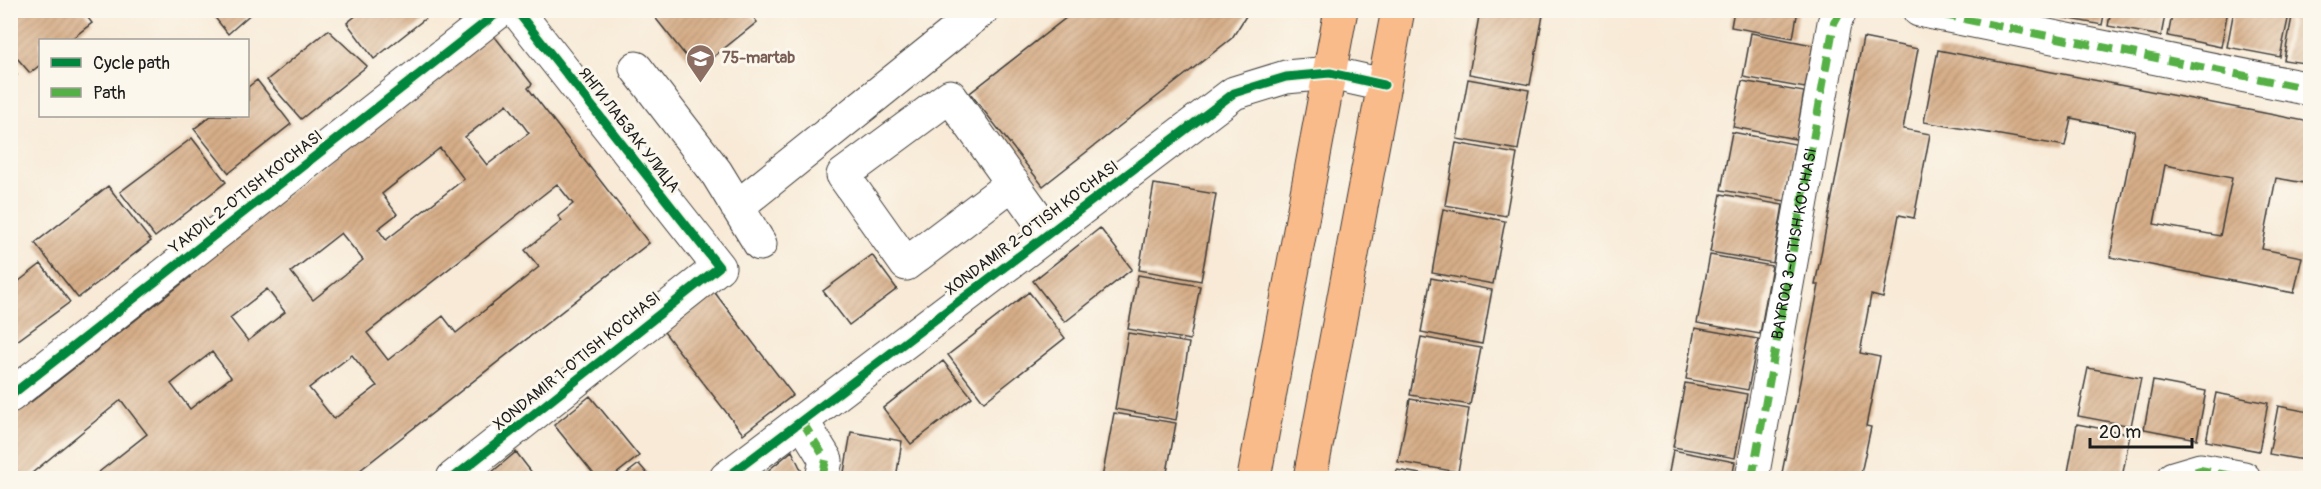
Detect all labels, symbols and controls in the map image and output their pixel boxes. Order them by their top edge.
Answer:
legend [39,39,249,117]
school or university icon: 75-martab [685,42,717,84]
place label: 75-martab [722,48,795,68]
text: Cycle path [93,52,170,75]
street label: ЯНГИ ЛАБЗАК УЛИЦА [574,64,684,196]
text: Path [93,82,126,105]
street label: YAKDIL 2-O'TISH KO'CHASI [165,126,327,259]
street label: BAYROQ 3-O'TISH KO'CHASI [1767,146,1821,341]
street label: XONDAMIR 2-O'TISH KO'CHASI [941,156,1123,300]
street label: XONDAMIR 1-O'TISH KO'CHASI [489,287,665,435]
scale bar [2090,411,2192,449]
text: 20 m [2099,421,2141,444]

